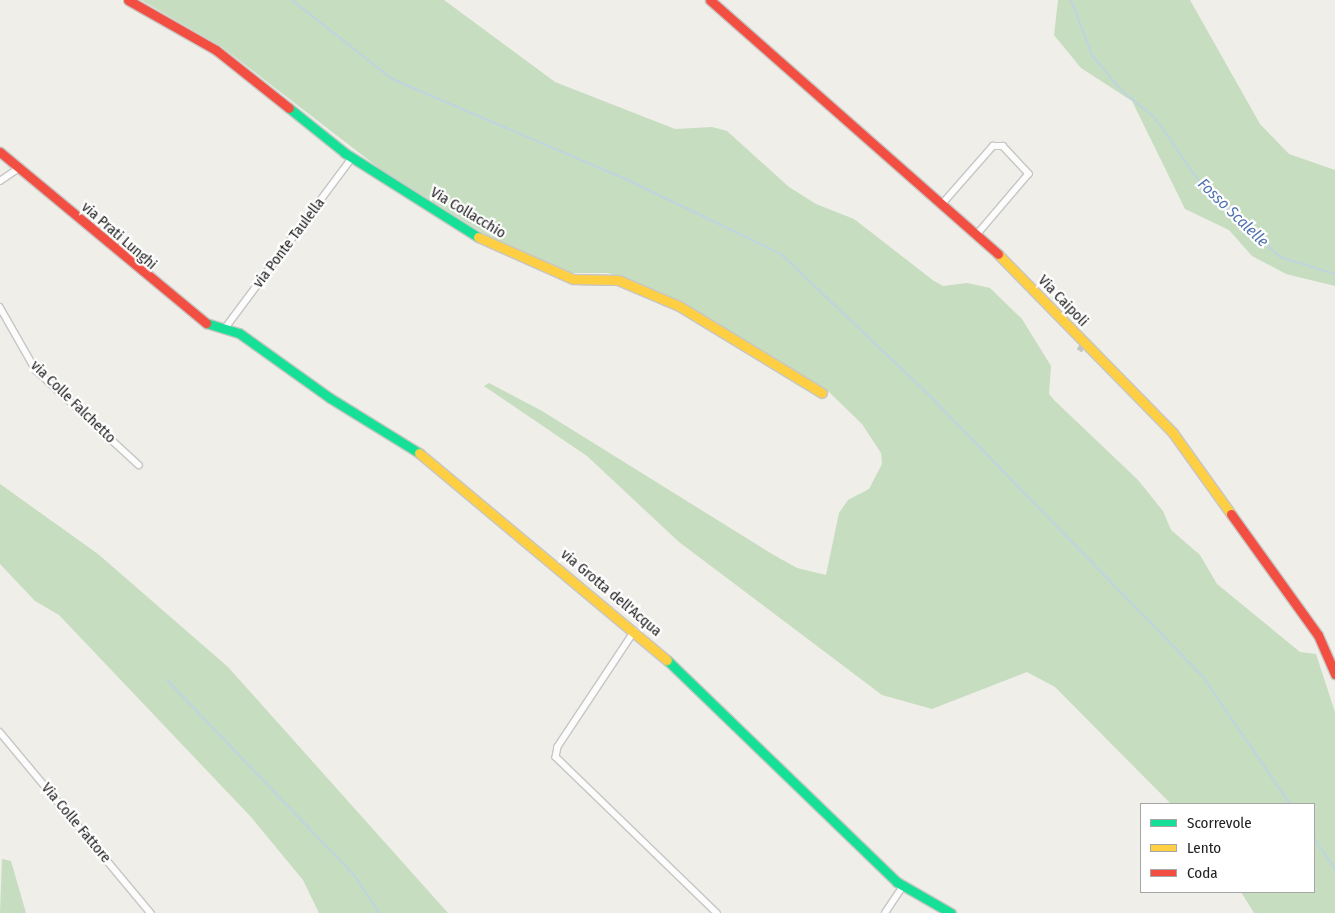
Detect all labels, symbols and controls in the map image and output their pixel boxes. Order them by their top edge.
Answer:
water label: Fosso Scalelle [1194,175,1272,251]
street label: Via Collacchio [427,183,509,243]
street label: via Ponte Taulella [249,194,329,292]
street label: via Prati Lunghi [78,198,160,274]
street label: Via Caipoli [1034,272,1092,330]
street label: via Colle Falchetto [27,357,119,447]
street label: via Grotta dell'Acqua [557,546,665,640]
street label: Via Colle Fattore [37,779,115,867]
legend [1140,803,1315,893]
text: Scorrevole [1187,814,1252,832]
text: Lento [1187,839,1221,857]
text: Coda [1187,864,1218,882]

